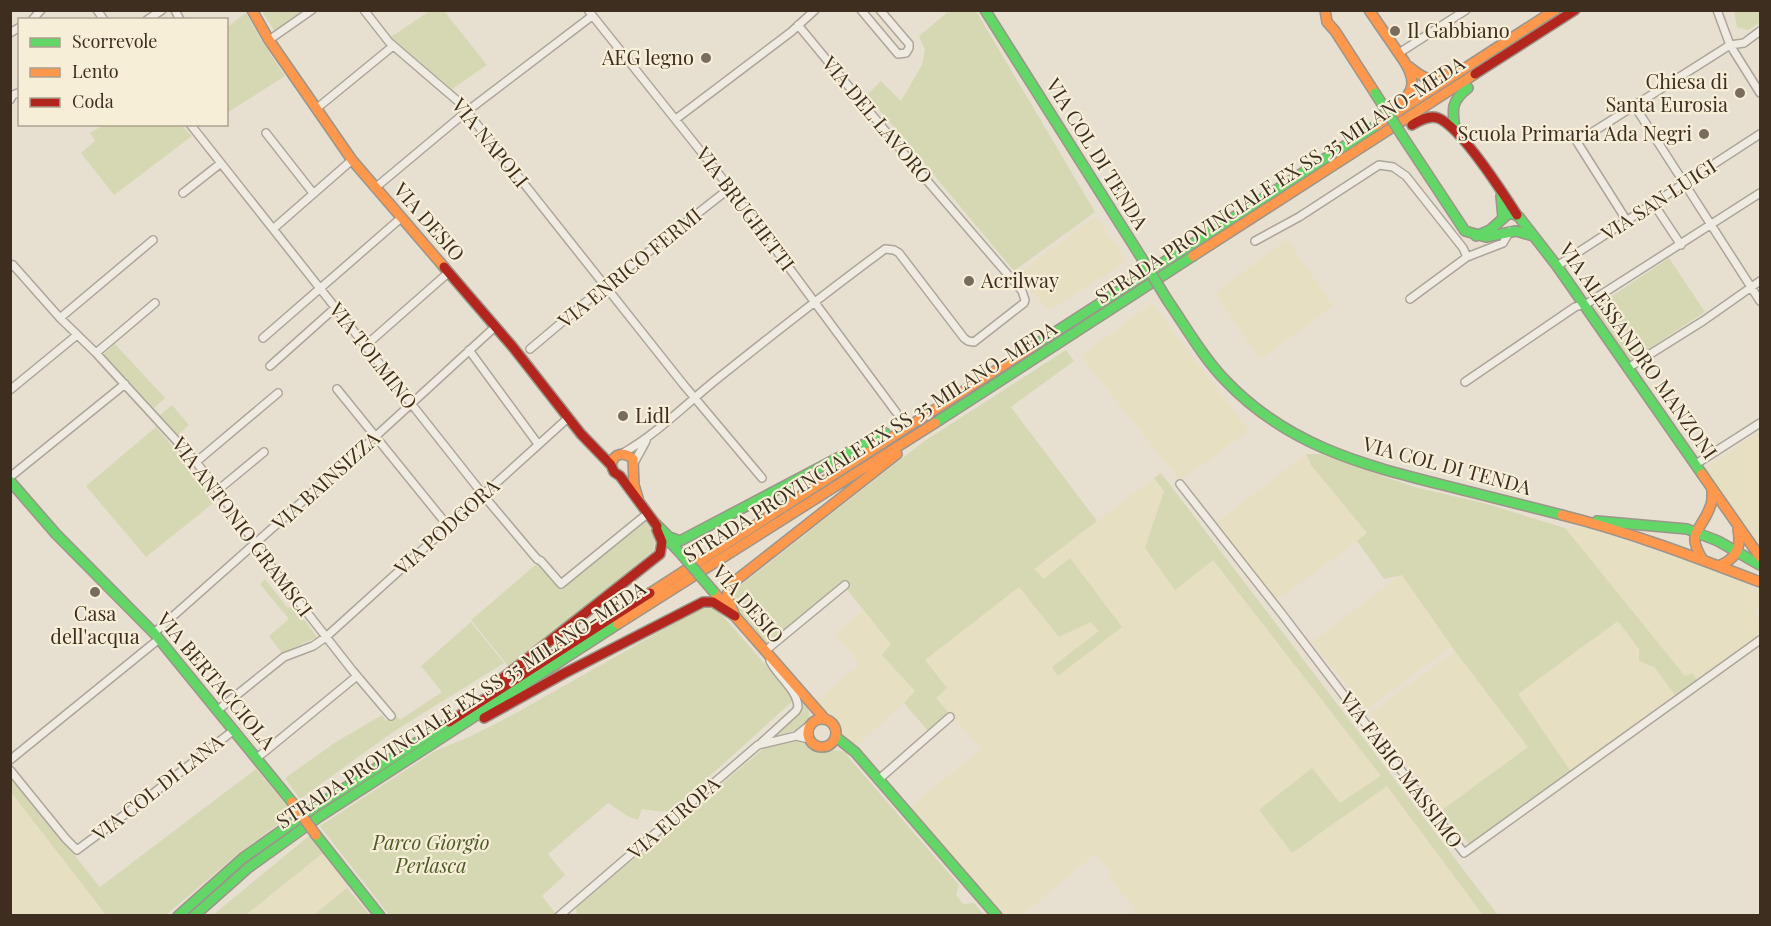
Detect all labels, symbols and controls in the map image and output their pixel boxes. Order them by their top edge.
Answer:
place label: Il Gabbiano [1407,16,1510,43]
legend [18,18,228,126]
marker: Il Gabbiano [1388,24,1402,38]
text: Scorrevole [72,29,157,53]
place label: AEG legno [601,43,694,70]
street label: VIA DEL LAVORO [816,49,939,188]
street label: STRADA PROVINCIALE EX SS 35 MILANO-MEDA [1089,49,1470,309]
marker: AEG legno [699,51,713,65]
text: Lento [72,59,119,83]
place label: Chiesa di Santa Eurosia [1606,67,1728,117]
street label: VIA COL DI TENDA [1040,72,1156,234]
marker: Chiesa di Santa Eurosia [1733,86,1747,100]
text: Coda [72,89,114,113]
street label: VIA NAPOLI [446,91,536,193]
place label: Scuola Primaria Ada Negri [1458,119,1692,146]
marker: Scuola Primaria Ada Negri [1697,127,1711,141]
street label: VIA BRUGHETTI [690,140,802,276]
street label: VIA SAN LUIGI [1595,152,1721,247]
street label: VIA DESIO [388,175,472,266]
street label: VIA ENRICO FERMI [551,201,706,334]
street label: VIA ALESSANDRO MANZONI [1553,236,1724,464]
place label: Acrilway [980,266,1059,293]
marker: Acrilway [962,274,976,288]
street label: VIA TOLMINO [323,295,424,414]
street label: STRADA PROVINCIALE EX SS 35 MILANO-MEDA [677,314,1061,568]
place label: Lidl [635,401,670,428]
marker: Lidl [616,409,630,423]
street label: VIA BAINSIZZA [265,424,385,536]
street label: VIA COL DI TENDA [1359,429,1535,500]
street label: VIA ANTONIO GRAMSCI [166,430,320,621]
street label: VIA PODGORA [387,471,504,581]
street label: VIA DESIO [707,557,791,648]
street label: STRADA PROVINCIALE EX SS 35 MILANO-MEDA [270,574,651,834]
marker: Casa dell'acqua [88,585,102,599]
place label: Casa dell'acqua [50,599,140,649]
street label: VIA BERTACCIOLA [151,605,283,755]
street label: VIA FABIO MASSIMO [1334,685,1470,853]
street label: VIA COL DI LANA [85,727,228,847]
street label: VIA EUROPA [620,769,725,865]
park label: Parco Giorgio Perlasca [372,828,489,878]

